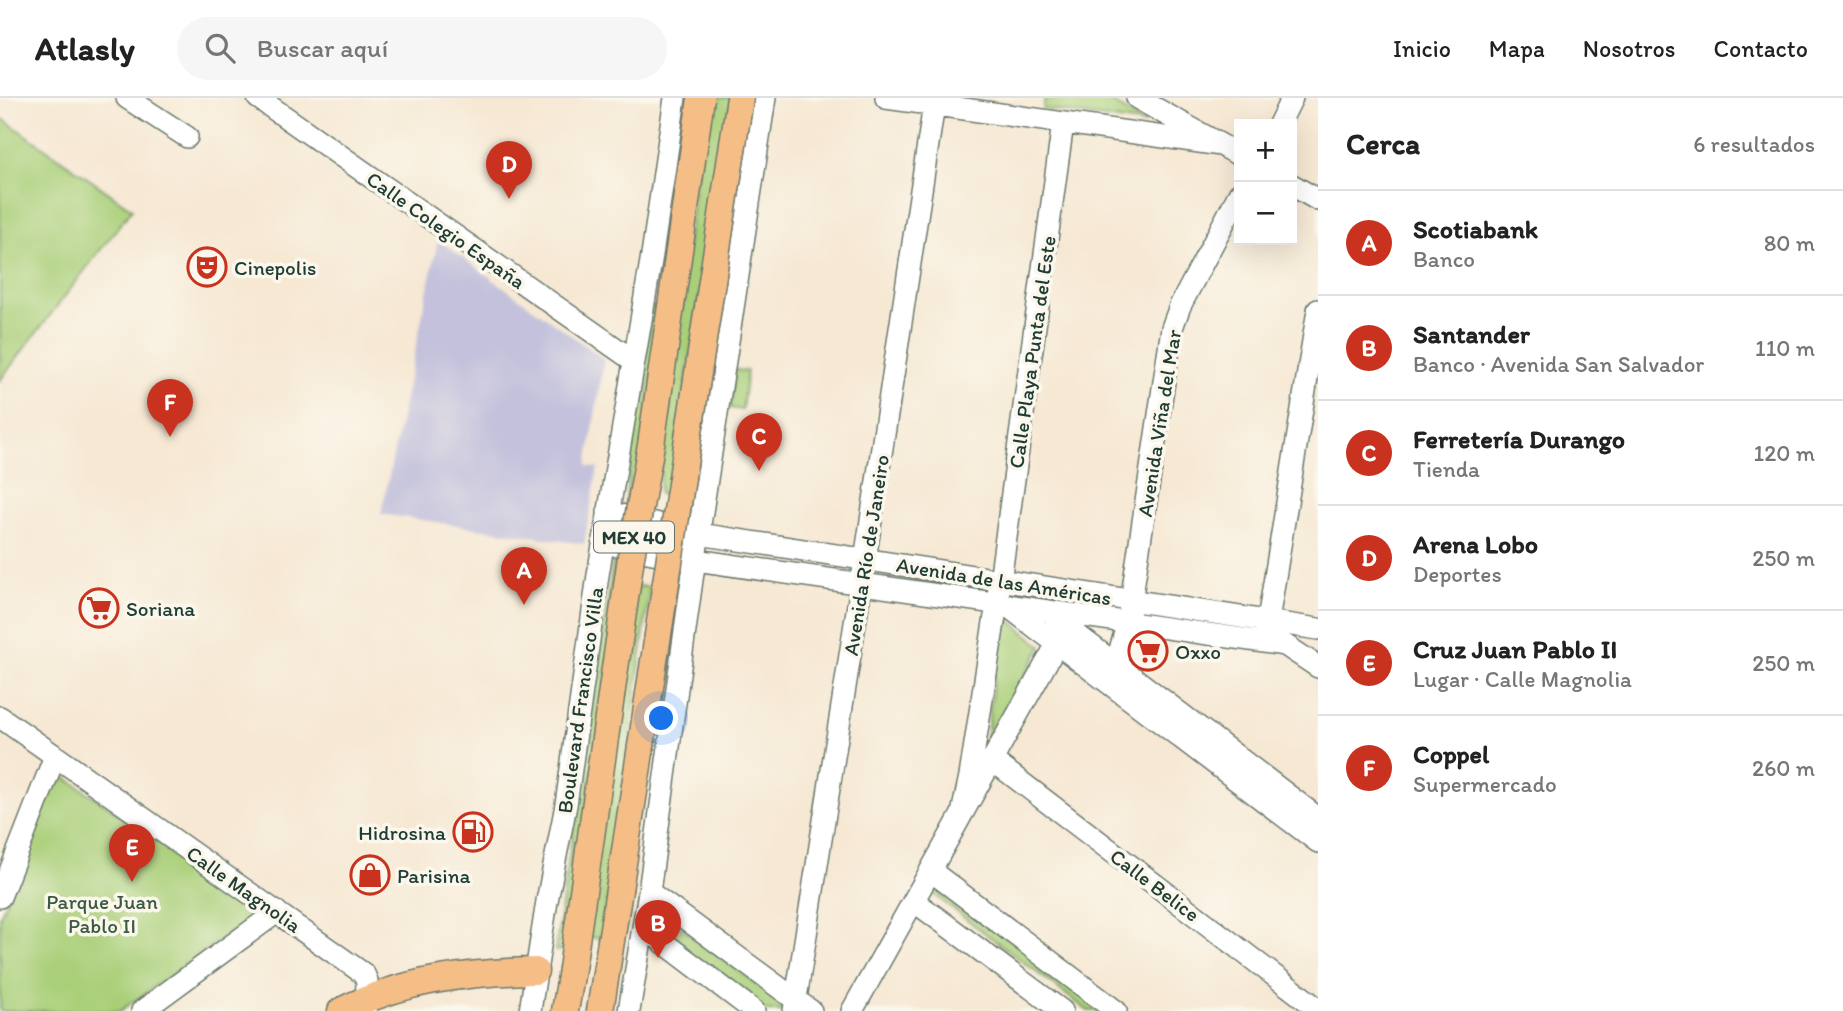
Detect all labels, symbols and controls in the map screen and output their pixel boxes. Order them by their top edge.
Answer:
search box [177,17,667,80]
text: Atlasly [35,29,135,68]
icon: search [201,29,239,67]
text: Buscar aquí [257,32,388,64]
text: Inicio [1393,34,1451,63]
text: Mapa [1489,34,1545,63]
text: Nosotros [1583,34,1675,63]
text: Contacto [1713,34,1808,63]
map controls [1234,119,1297,245]
button: + [1234,119,1297,182]
text: Cerca [1346,125,1420,162]
text: 6 resultados [1693,130,1815,158]
pin: D [486,141,532,199]
street label: Calle Colegio España [362,166,530,294]
button: − [1234,182,1297,245]
text: Scotiabank [1413,213,1538,245]
text: A [1362,229,1376,257]
text: 80 m [1764,229,1815,257]
street label: Calle Playa Punta del Este [1003,234,1061,470]
text: Banco [1413,245,1475,273]
theatre icon: Cinepolis [186,246,228,288]
place label: Cinepolis [234,255,316,280]
text: Santander [1413,318,1530,350]
street label: Avenida Viña del Mar [1132,327,1186,518]
text: B [1362,334,1376,362]
text: 110 m [1755,334,1815,362]
text: Banco · Avenida San Salvador [1413,350,1704,378]
pin: F [147,379,193,437]
pin: C [736,413,782,471]
text: Ferretería Durango [1413,423,1625,455]
text: C [1362,439,1376,467]
text: 120 m [1754,439,1815,467]
street label: Avenida Río de Janeiro [838,453,894,657]
text: Tienda [1413,455,1480,483]
road number: MEX 40 [594,522,674,552]
text: Arena Lobo [1413,528,1538,560]
text: D [1361,544,1377,572]
text: 250 m [1752,544,1815,572]
pin: A [501,547,547,605]
street label: Avenida de las Américas [895,552,1113,610]
text: Deportes [1413,560,1502,588]
street label: Boulevard Francisco Villa [552,585,608,815]
supermarket icon: Soriana [78,587,120,629]
place label: Soriana [126,596,195,621]
supermarket icon: Oxxo [1127,630,1169,672]
text: Cruz Juan Pablo II [1413,633,1617,665]
place label: Oxxo [1175,639,1221,664]
text: E [1363,649,1375,677]
text: 250 m [1752,649,1815,677]
text: Lugar · Calle Magnolia [1413,665,1632,693]
your location [644,701,678,735]
text: Coppel [1413,738,1489,770]
text: F [1363,754,1375,782]
text: 260 m [1752,754,1815,782]
text: Supermercado [1413,770,1557,798]
fuel station icon: Hidrosina [452,811,494,853]
place label: Hidrosina [358,820,446,845]
pin: E [109,824,155,882]
street label: Calle Magnolia [182,840,306,938]
street label: Calle Belice [1105,843,1205,927]
shop icon: Parisina [349,854,391,896]
place label: Parisina [397,863,471,888]
park label: Parque Juan Pablo II [46,889,158,938]
pin: B [635,900,681,958]

